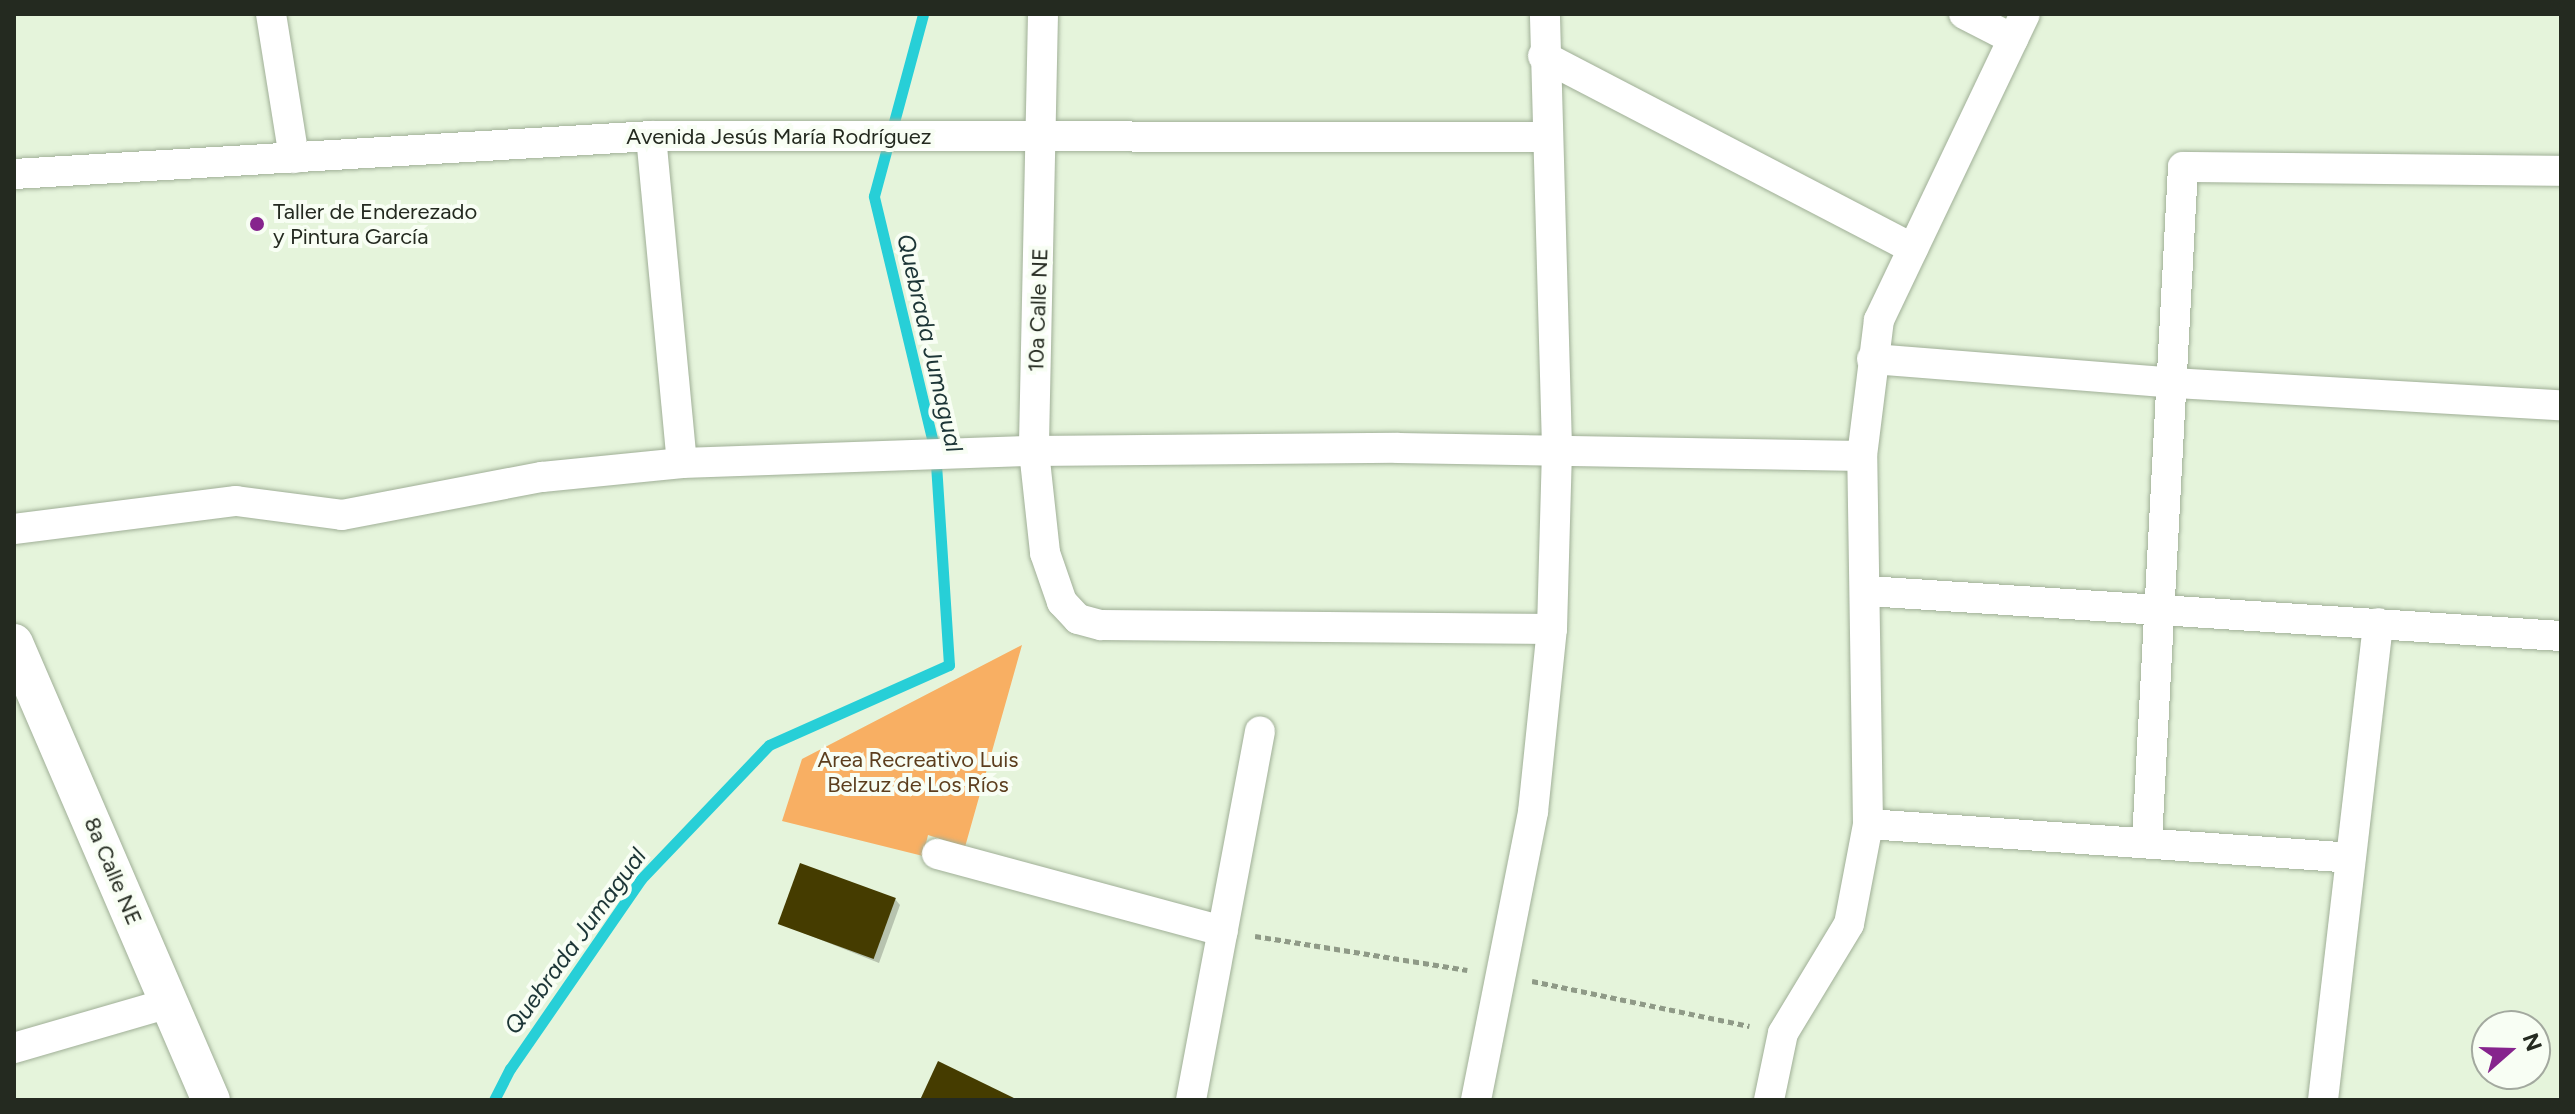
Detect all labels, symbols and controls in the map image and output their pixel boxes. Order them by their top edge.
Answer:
street label: Avenida Jesús María Rodríguez [626,124,932,150]
place label: Taller de Enderezado y Pintura García [273,198,477,250]
marker: Taller de Enderezado y Pintura García [248,215,266,233]
water label: Quebrada Jumagual [891,231,969,455]
street label: 10a Calle NE [1023,248,1053,372]
park label: Area Recreativo Luis Belzuz de Los Ríos [817,746,1019,798]
street label: 8a Calle NE [78,813,148,929]
water label: Quebrada Jumagual [498,842,652,1040]
north arrow [2471,1010,2551,1090]
text: N [2517,1030,2548,1055]

